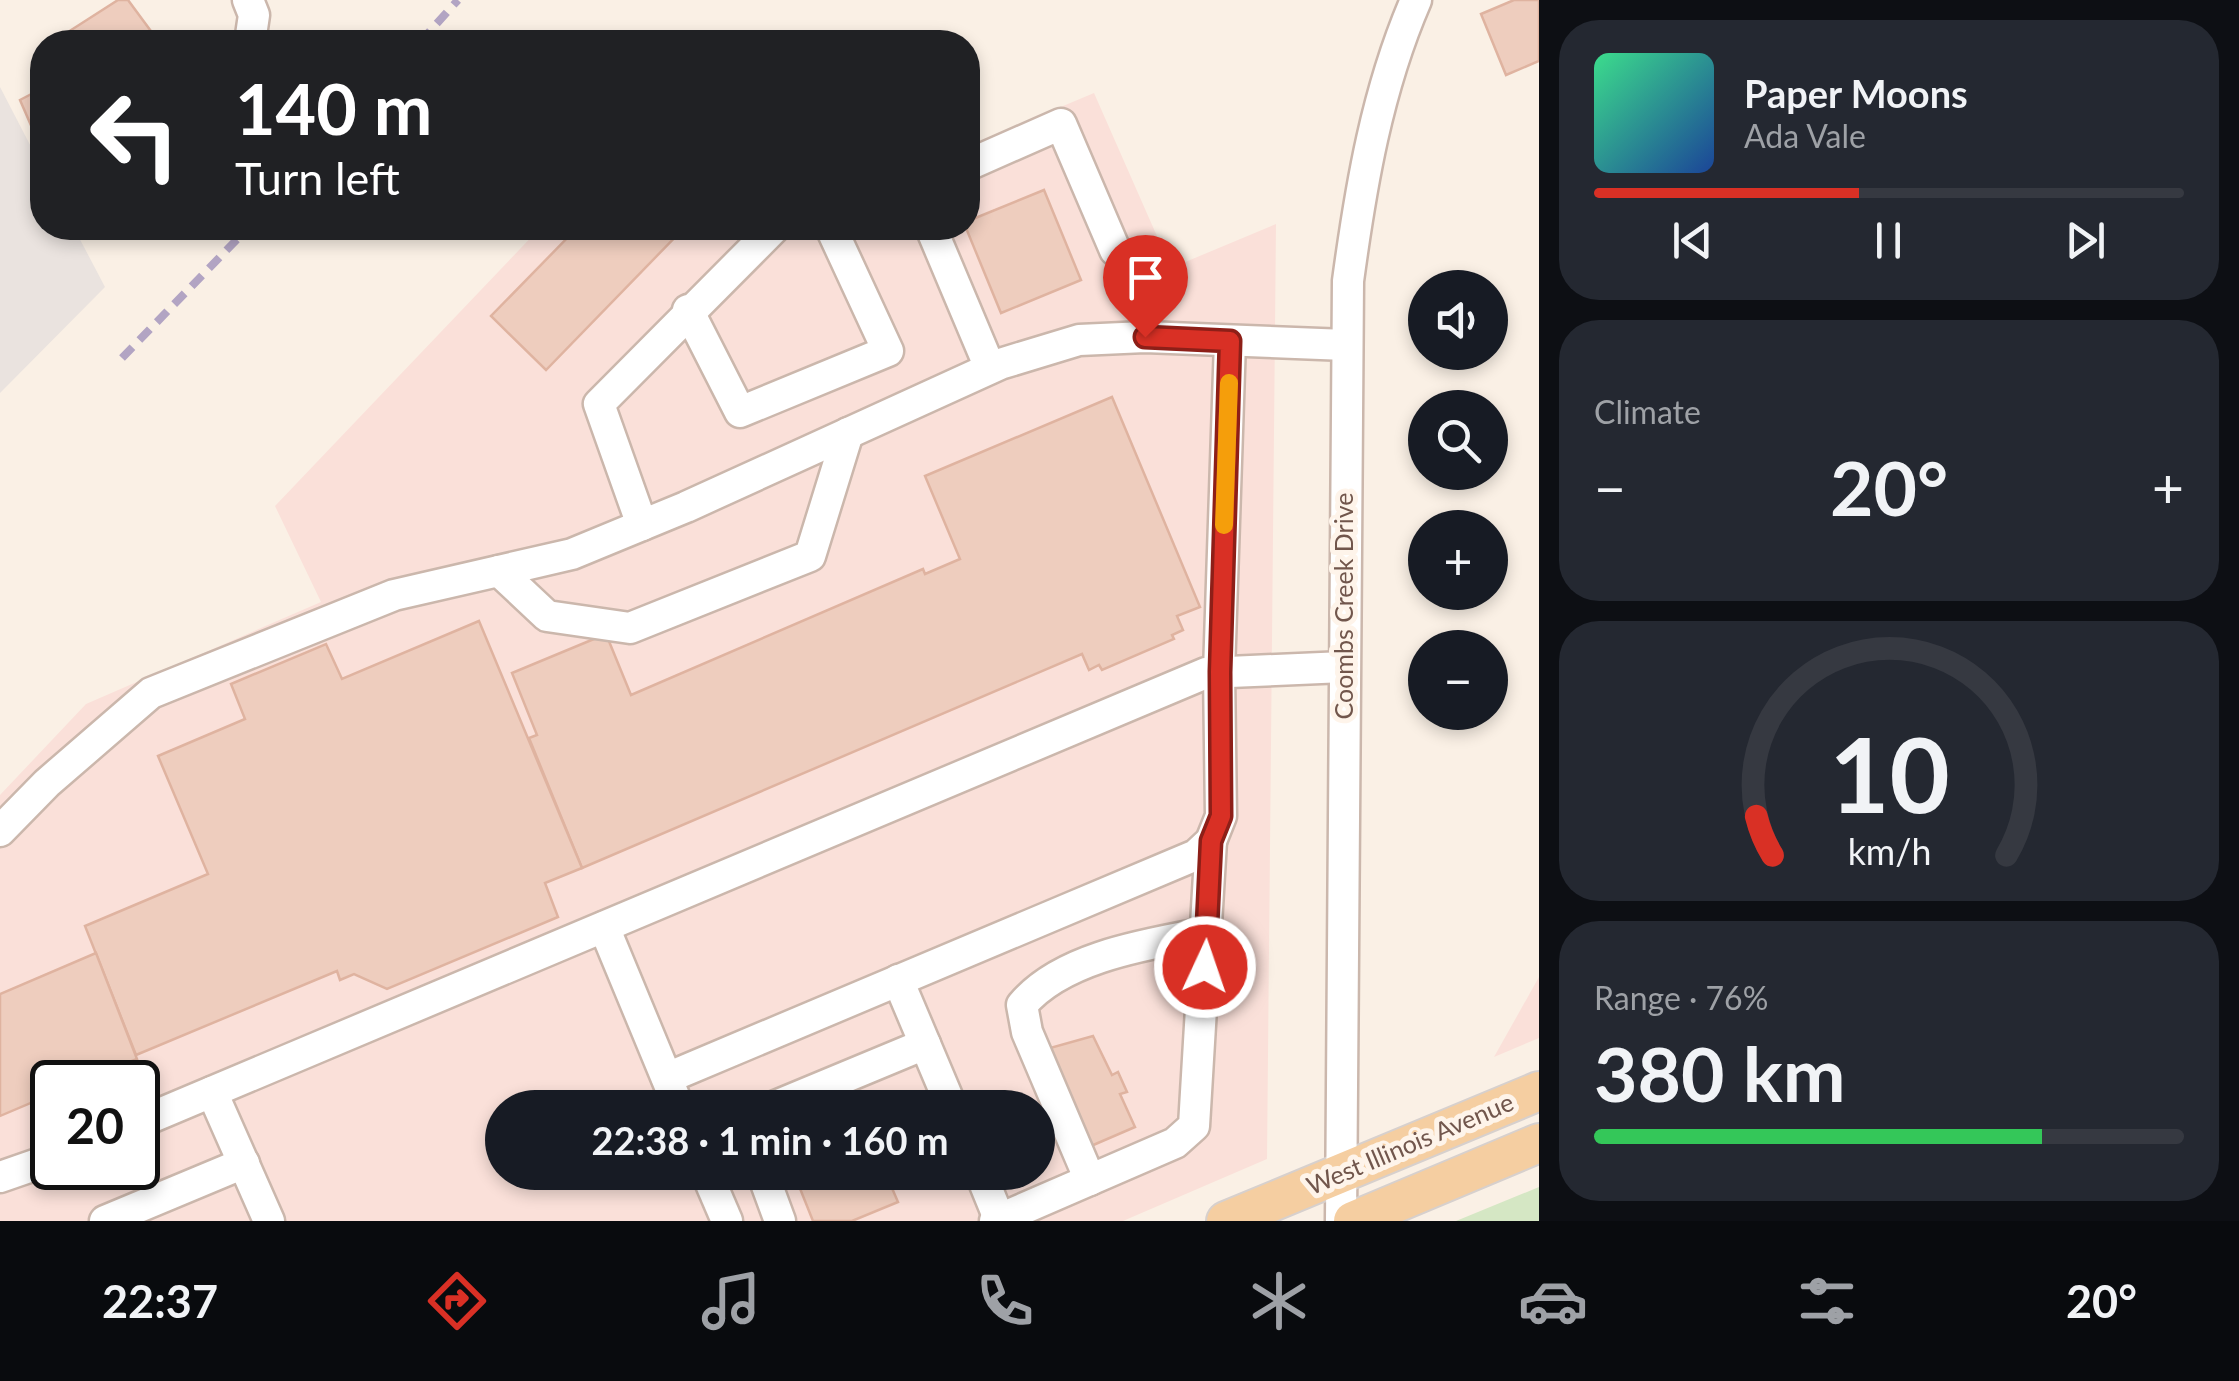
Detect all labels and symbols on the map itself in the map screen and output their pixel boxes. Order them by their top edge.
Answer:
pin [1103,235,1188,338]
street label: Coombs Creek Drive [1328,493,1358,719]
position arrow [1153,915,1257,1019]
speed limit sign: 20 [30,1060,160,1190]
street label: West Illinois Avenue [1302,1086,1518,1200]

